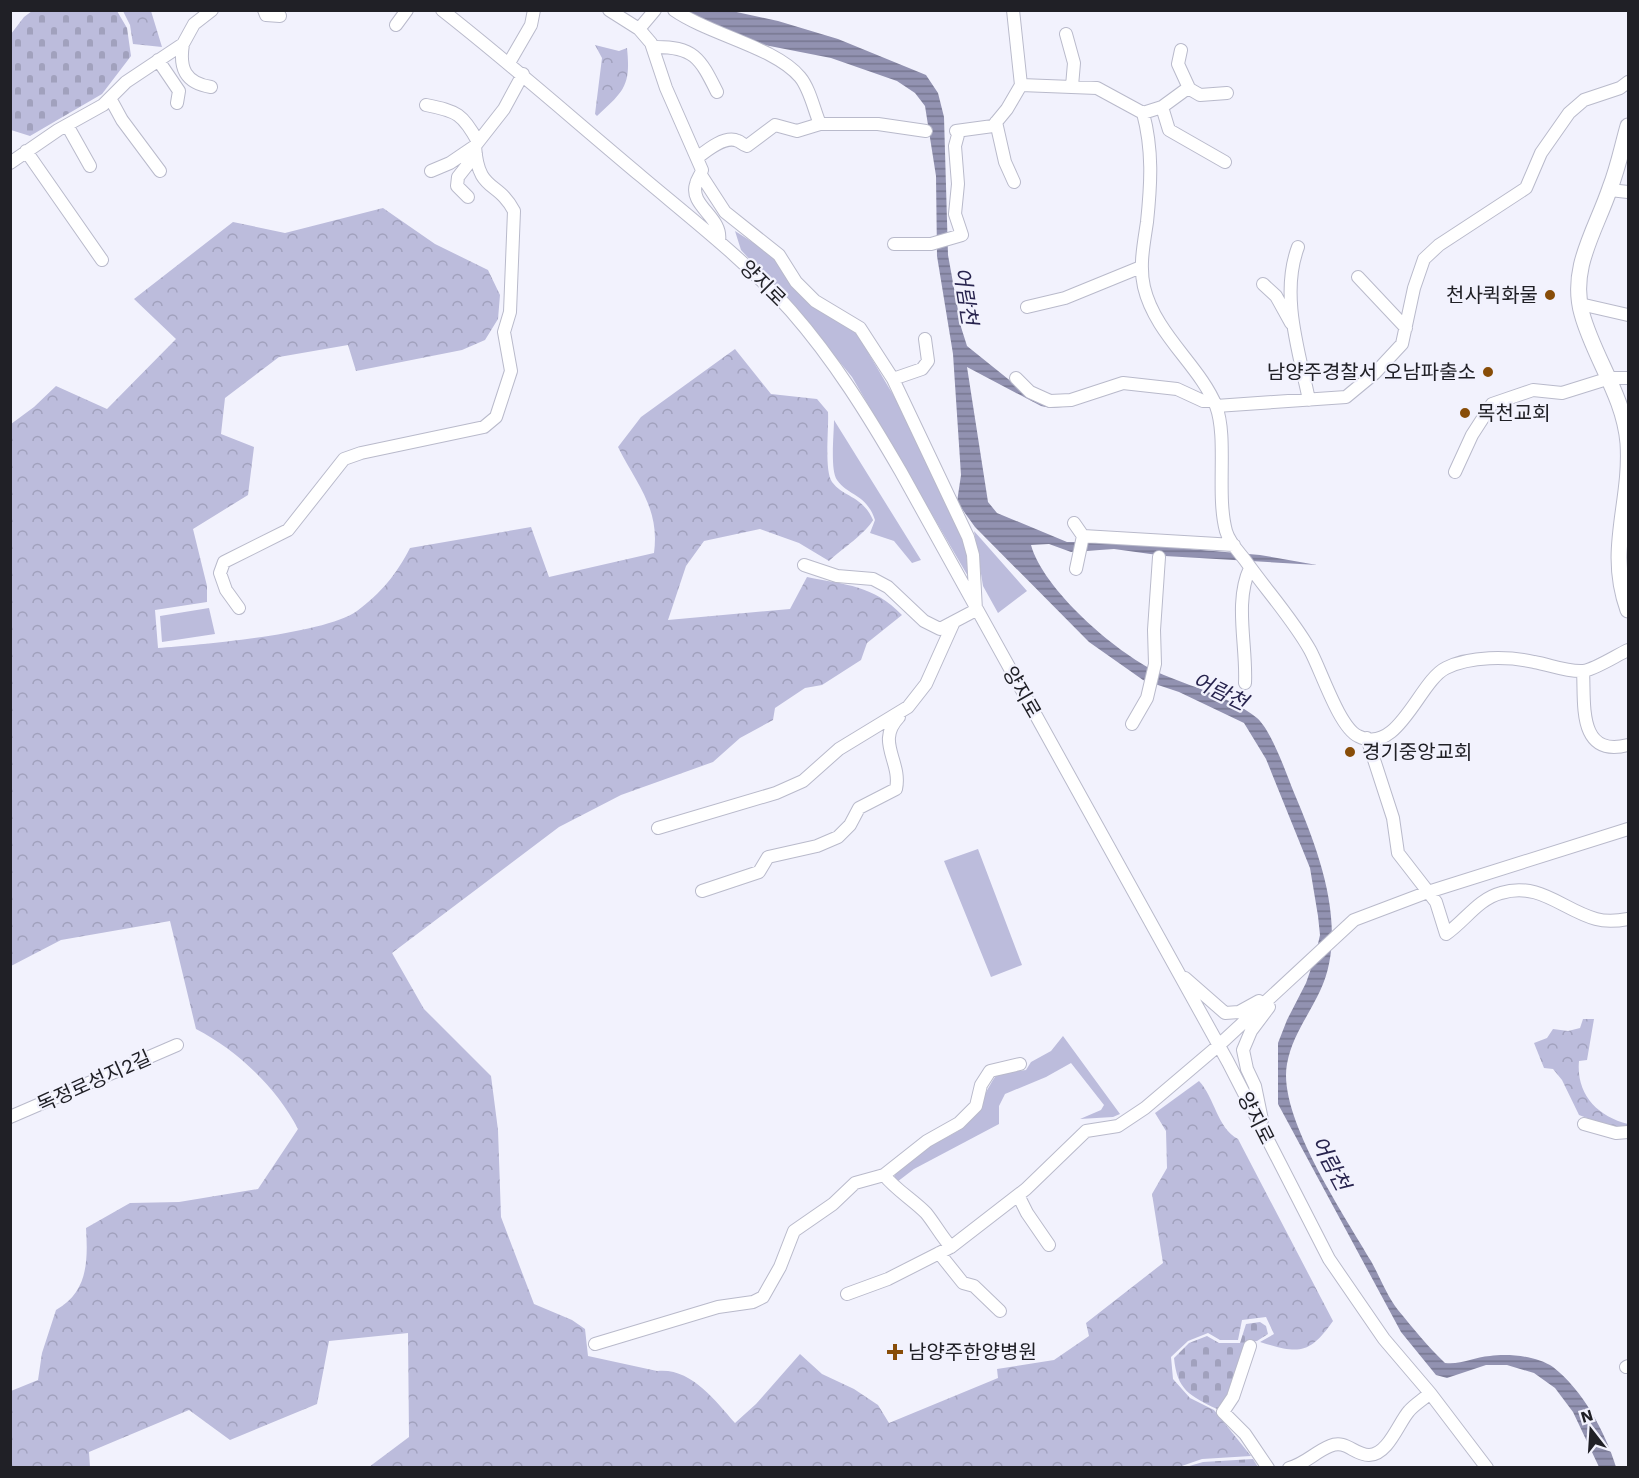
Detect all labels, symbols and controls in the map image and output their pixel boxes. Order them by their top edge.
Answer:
street label: 양지로 [735,255,791,311]
water label: 어람천 [949,265,983,329]
place label: 천사퀵화물 [1446,283,1538,307]
marker: 천사퀵화물 [1543,288,1557,302]
place label: 남양주경찰서 오남파출소 [1267,360,1476,384]
marker: 남양주경찰서 오남파출소 [1481,365,1495,379]
place label: 목천교회 [1477,401,1551,425]
marker: 목천교회 [1458,406,1472,420]
street label: 양지로 [998,662,1046,722]
water label: 어람천 [1188,667,1254,716]
place label: 경기중앙교회 [1362,740,1472,764]
marker: 경기중앙교회 [1343,745,1357,759]
street label: 독정로성지2길 [33,1045,155,1117]
street label: 양지로 [1233,1088,1279,1148]
water label: 어람천 [1306,1132,1357,1197]
place label: 남양주한양병원 [908,1340,1037,1364]
marker: 남양주한양병원 [886,1343,904,1361]
north arrow [1561,1400,1621,1460]
text: N [1578,1405,1595,1427]

